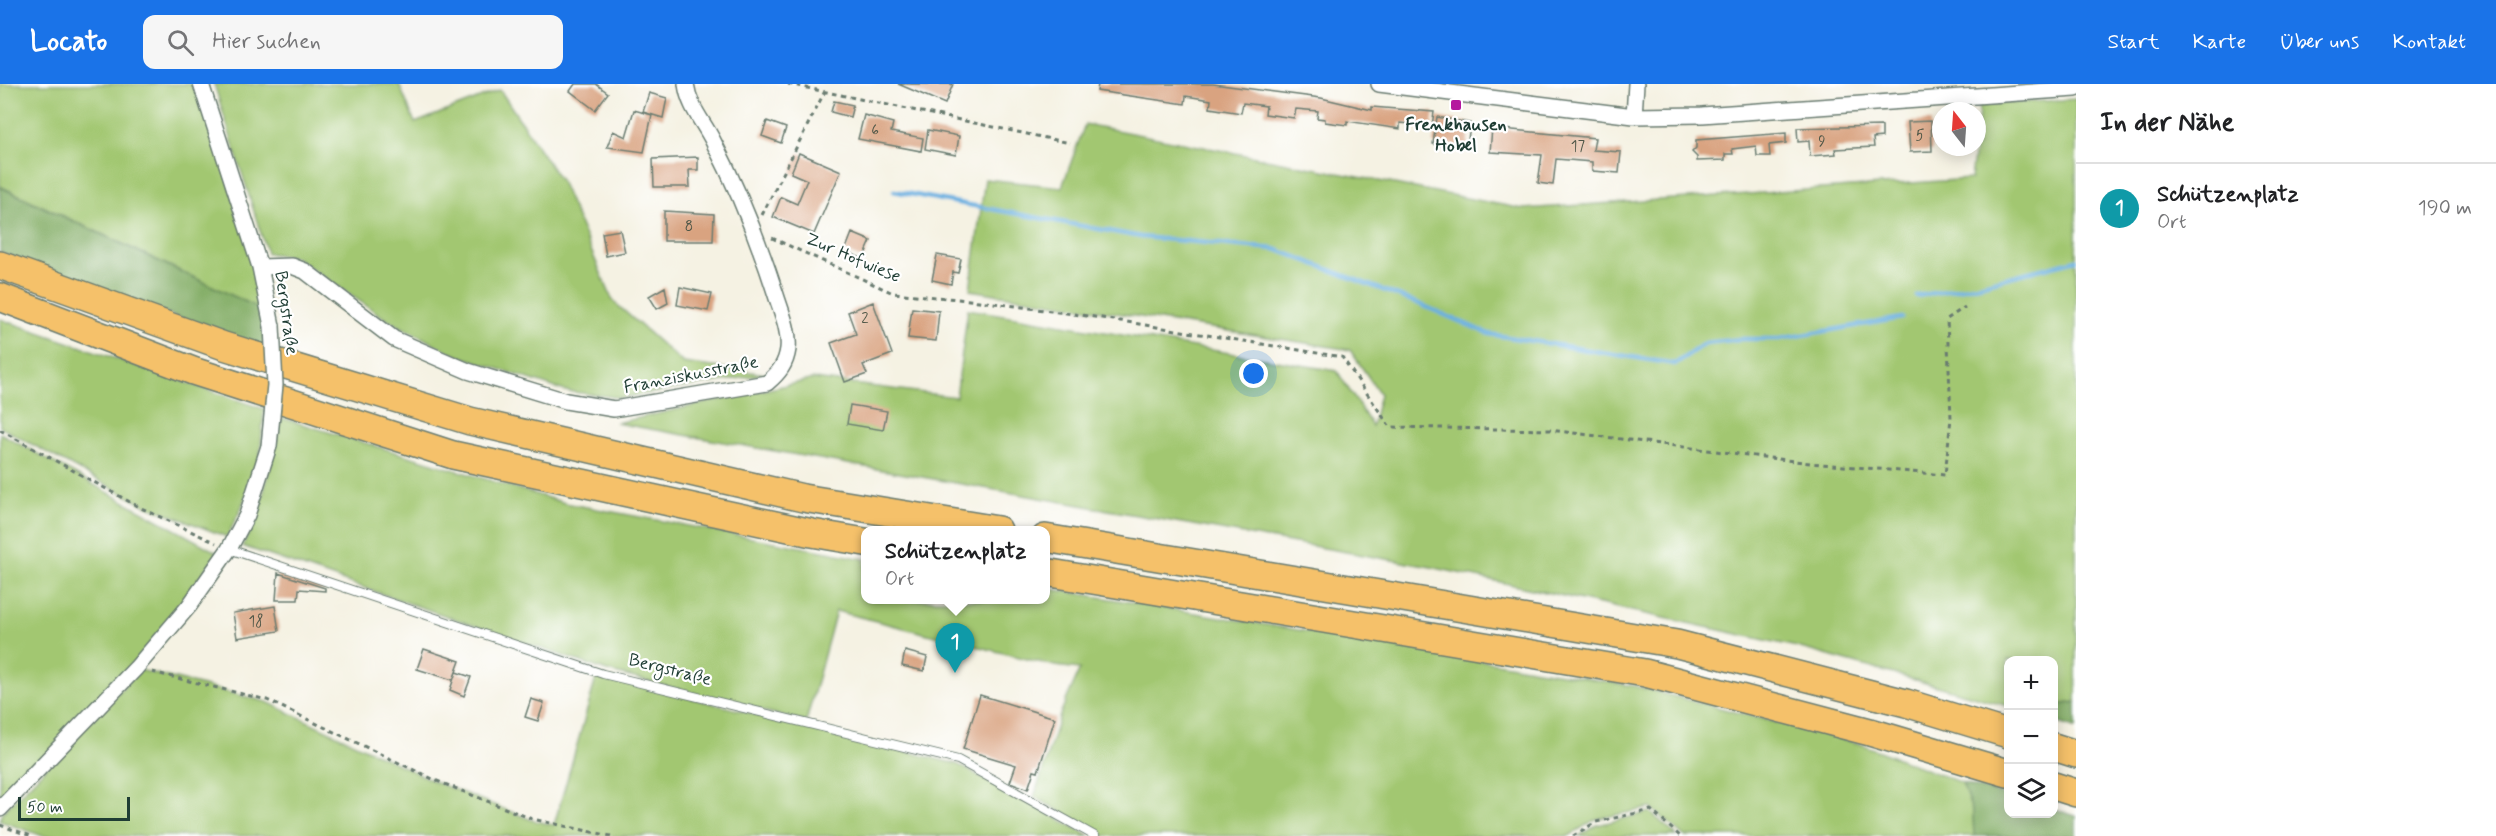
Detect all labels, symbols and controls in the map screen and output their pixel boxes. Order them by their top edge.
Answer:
search box [143,15,563,69]
text: Locato [30,24,107,61]
icon: search [164,26,197,59]
text: Hier suchen [212,28,321,56]
text: Start [2108,28,2160,56]
text: Karte [2193,28,2246,56]
text: Über uns [2279,28,2359,56]
text: Kontakt [2392,28,2466,56]
marker: Frenkhausen Hobel [1449,98,1463,112]
north arrow [1932,102,1986,156]
text: In der Nähe [2100,106,2234,140]
place label: Frenkhausen Hobel [1405,113,1507,158]
house number: 6 [871,121,879,141]
house number: 5 [1915,126,1925,146]
house number: 9 [1818,132,1826,152]
house number: 17 [1571,137,1586,157]
text: Schützenplatz [2157,181,2299,209]
text: 1 [2115,195,2124,222]
text: 190 m [2418,195,2472,222]
text: Ort [2157,209,2186,236]
house number: 8 [685,217,693,237]
street label: Zur Hofwiese [802,227,904,289]
street label: Bergstraße [267,269,304,357]
house number: 2 [861,309,869,329]
street label: Franziskusstraße [622,350,760,400]
your location [1239,359,1268,388]
popup [861,526,1050,604]
text: Schützenplatz [885,538,1026,566]
text: Ort [885,566,914,593]
house number: 18 [249,612,263,632]
pin: 1 [936,624,974,673]
street label: Bergstraße [626,648,714,693]
map controls [2004,656,2058,818]
button: + [2004,656,2058,710]
button: − [2004,710,2058,764]
button: layers [2004,764,2058,818]
scale bar [18,794,130,822]
text: 50 m [27,797,63,818]

